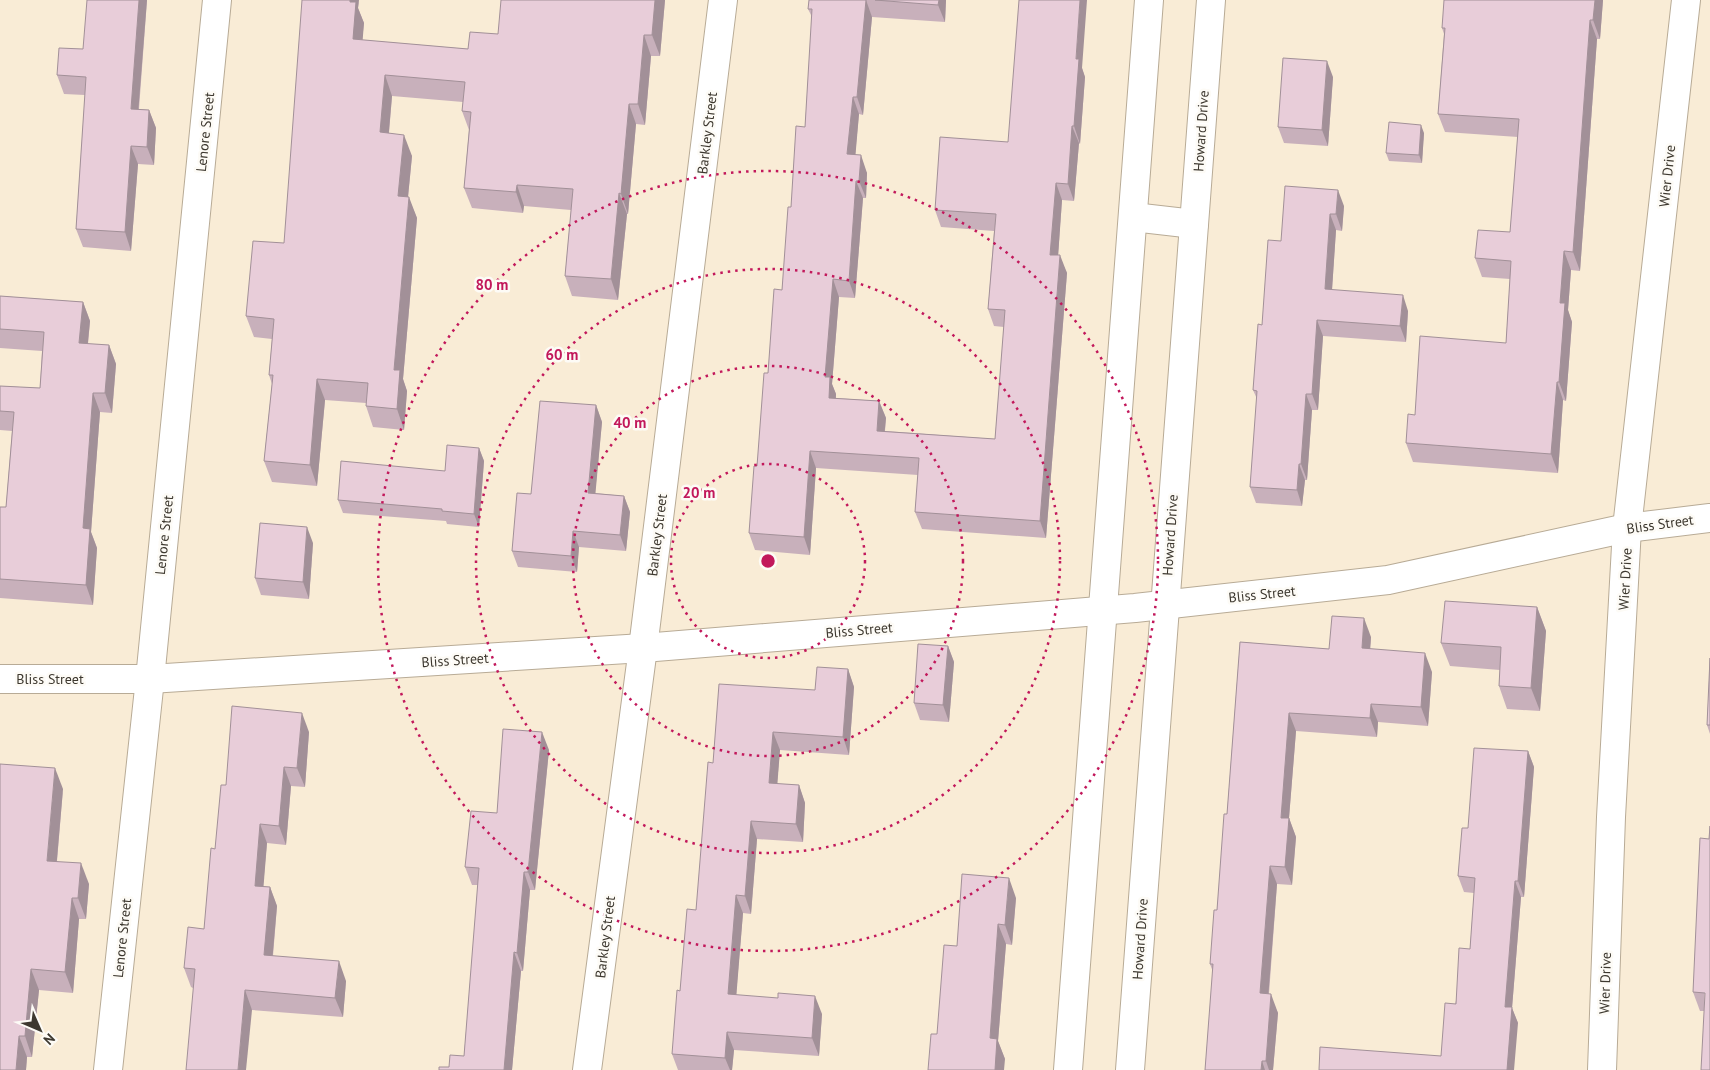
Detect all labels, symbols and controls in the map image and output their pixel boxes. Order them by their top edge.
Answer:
street label: Barkley Street [693,90,721,175]
street label: Howard Drive [1189,90,1213,172]
street label: Lenore Street [192,91,218,173]
street label: Wier Drive [1655,144,1679,208]
text: 80 m [476,275,508,294]
text: 60 m [546,345,578,364]
text: 40 m [614,413,646,432]
text: 20 m [683,483,715,502]
street label: Barkley Street [643,492,671,577]
street label: Lenore Street [151,494,177,576]
street label: Howard Drive [1158,494,1182,576]
street label: Bliss Street [1625,510,1695,538]
street label: Wier Drive [1614,547,1636,611]
centre of rings [759,552,777,570]
street label: Bliss Street [1228,582,1297,606]
street label: Bliss Street [825,618,894,642]
street label: Bliss Street [421,649,489,671]
street label: Bliss Street [16,670,84,688]
street label: Barkley Street [591,894,619,979]
street label: Lenore Street [109,897,135,979]
street label: Howard Drive [1128,898,1152,980]
street label: Wier Drive [1595,952,1615,1014]
north arrow [15,1005,65,1055]
text: N [40,1030,59,1049]

